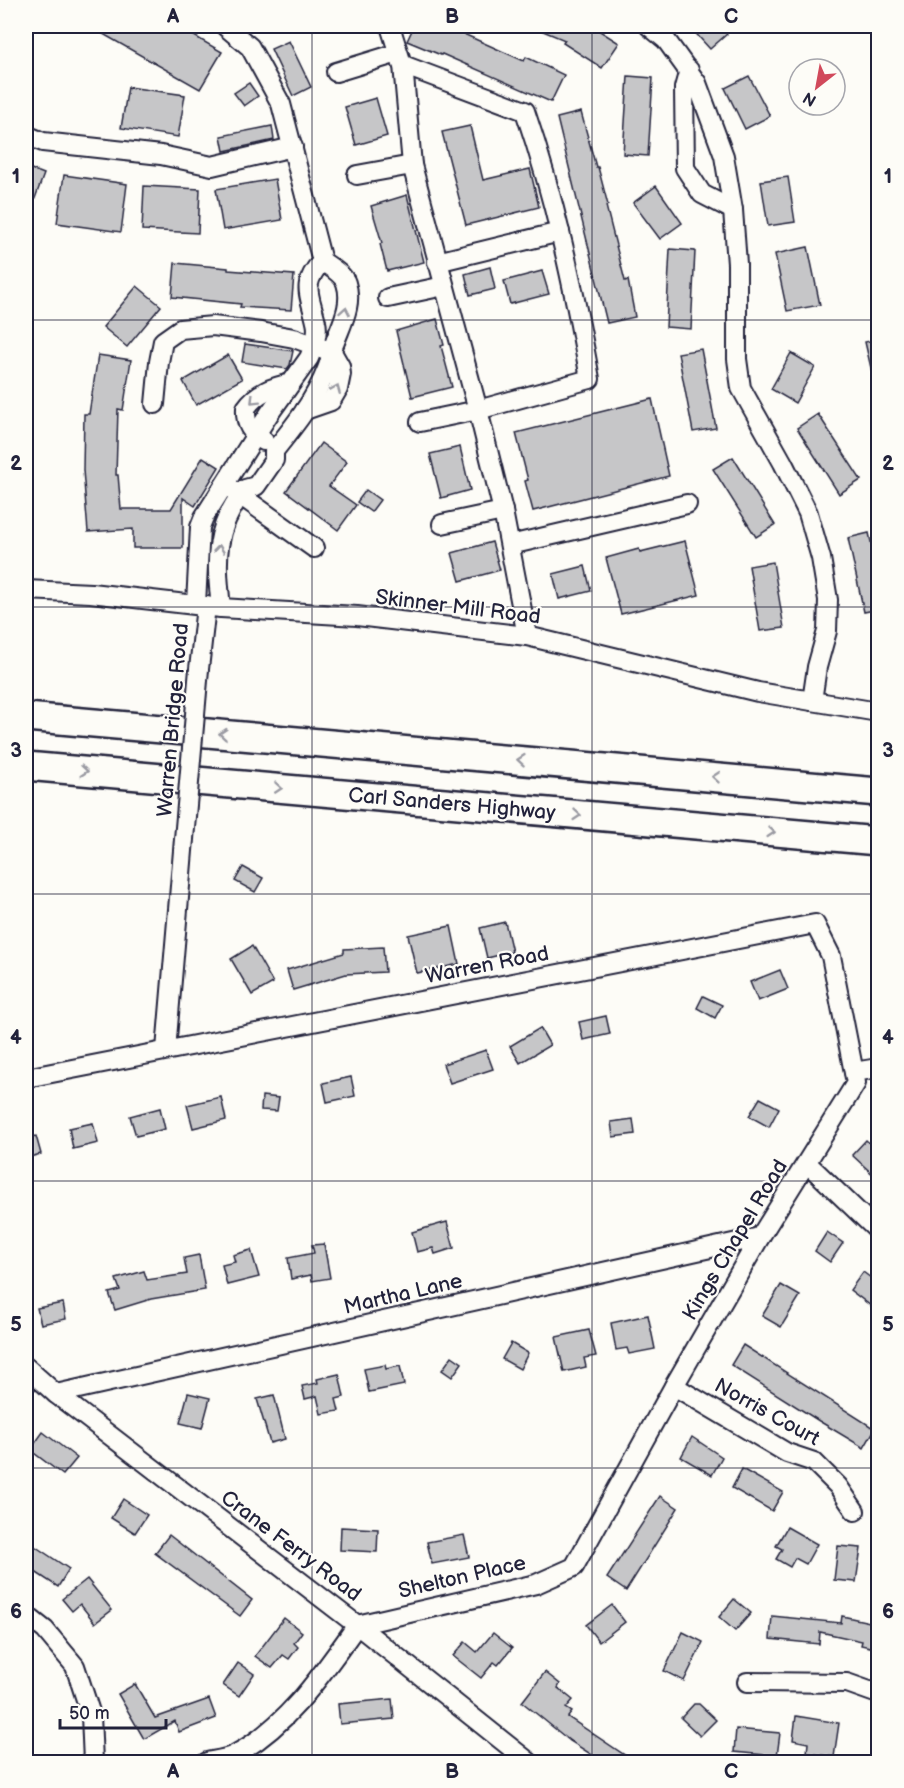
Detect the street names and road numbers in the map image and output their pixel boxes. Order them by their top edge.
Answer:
street label: Skinner Mill Road [374,584,542,630]
street label: Warren Bridge Road [152,622,194,818]
street label: Carl Sanders Highway [347,782,557,826]
street label: Warren Road [423,941,551,989]
street label: Kings Chapel Road [677,1155,793,1325]
street label: Martha Lane [341,1268,465,1320]
street label: Norris Court [710,1373,824,1451]
street label: Crane Ferry Road [216,1485,366,1607]
street label: Shelton Place [396,1550,528,1604]

